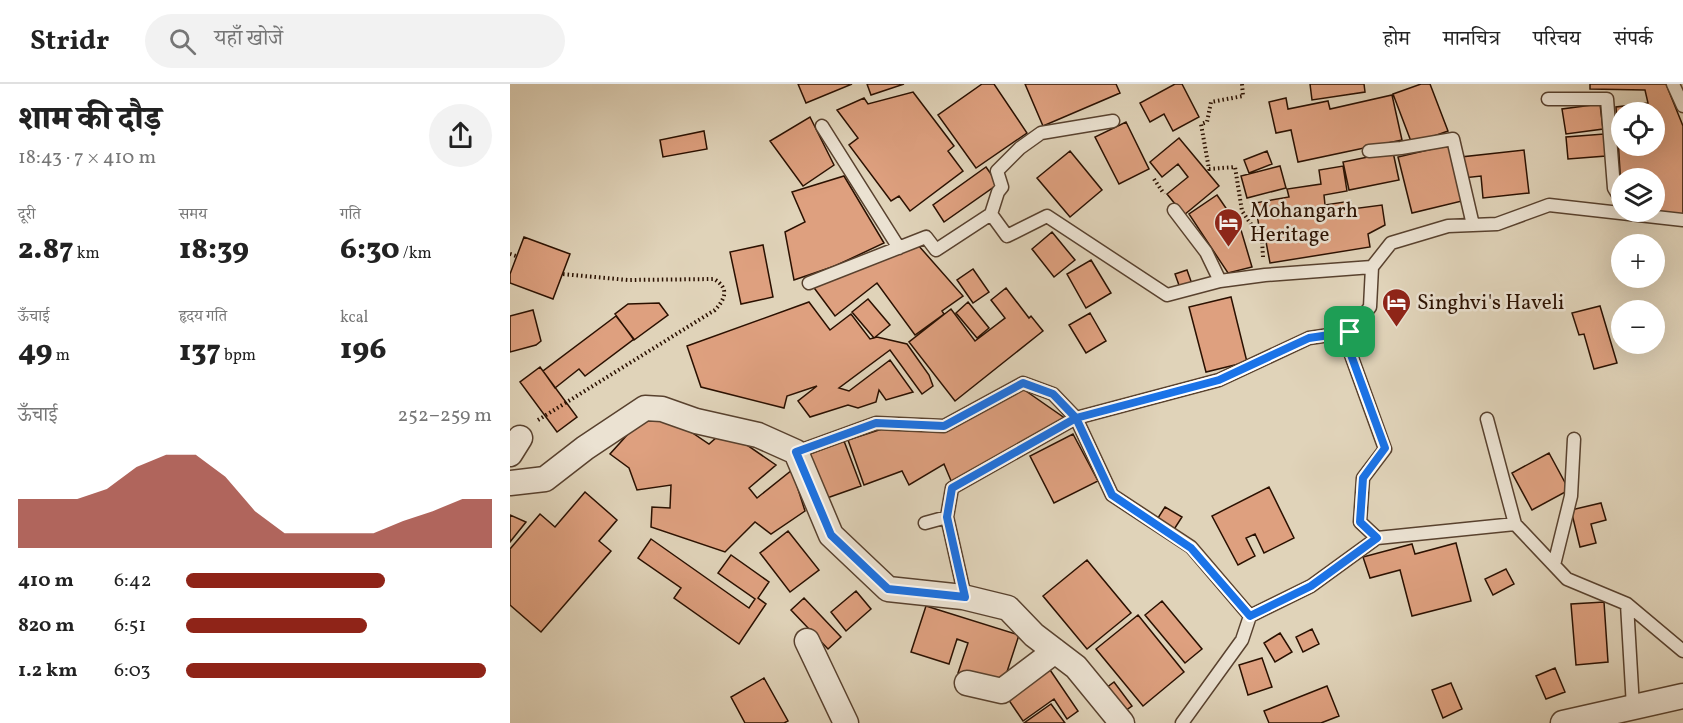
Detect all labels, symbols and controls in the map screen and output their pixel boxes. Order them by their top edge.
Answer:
search box [145,14,565,68]
text: Stridr [30,22,109,61]
text: यहाँ खोजें [214,24,283,55]
icon: search [166,25,199,58]
text: होम [1383,25,1410,54]
text: मानचित्र [1443,25,1500,54]
text: परिचय [1533,25,1581,54]
text: संपर्क [1614,25,1653,54]
text: शाम की दौड़ [18,98,162,144]
map controls [1611,102,1665,354]
button: locate [1611,102,1665,156]
button: share [429,104,492,167]
text: 18:43 · 7 × 410 m [18,144,156,172]
button: layers [1611,168,1665,222]
place label: Mohangarh Heritage [1250,197,1358,250]
text: दूरी [18,204,35,226]
text: समय [179,204,207,226]
text: गति [340,204,361,226]
hotel icon: Mohangarh Heritage [1213,206,1245,248]
text: 2.87 [18,229,74,271]
text: 18:39 [179,229,249,271]
text: 6:30 [340,229,400,271]
button: + [1611,234,1665,288]
text: km [74,243,100,265]
text: /km [400,243,432,265]
hotel icon: Singhvi's Haveli [1380,286,1412,328]
place label: Singhvi's Haveli [1417,289,1564,318]
button: − [1611,300,1665,354]
text: ऊँचाई [18,306,50,328]
text: हृदय गति [179,306,227,328]
pin [1324,306,1375,357]
text: kcal [340,307,368,329]
icon: arrive [1333,315,1366,348]
text: 196 [340,329,387,371]
text: 49 [18,331,53,373]
text: 137 [179,331,221,373]
text: m [53,345,70,367]
text: bpm [221,345,256,367]
text: ऊँचाई [18,402,57,430]
text: 252–259 m [398,402,492,430]
text: 410 m [18,567,74,595]
text: 6:42 [114,567,152,595]
text: 820 m [18,612,75,640]
text: 6:51 [114,612,146,640]
text: 1.2 km [18,657,78,685]
text: 6:03 [114,657,151,685]

